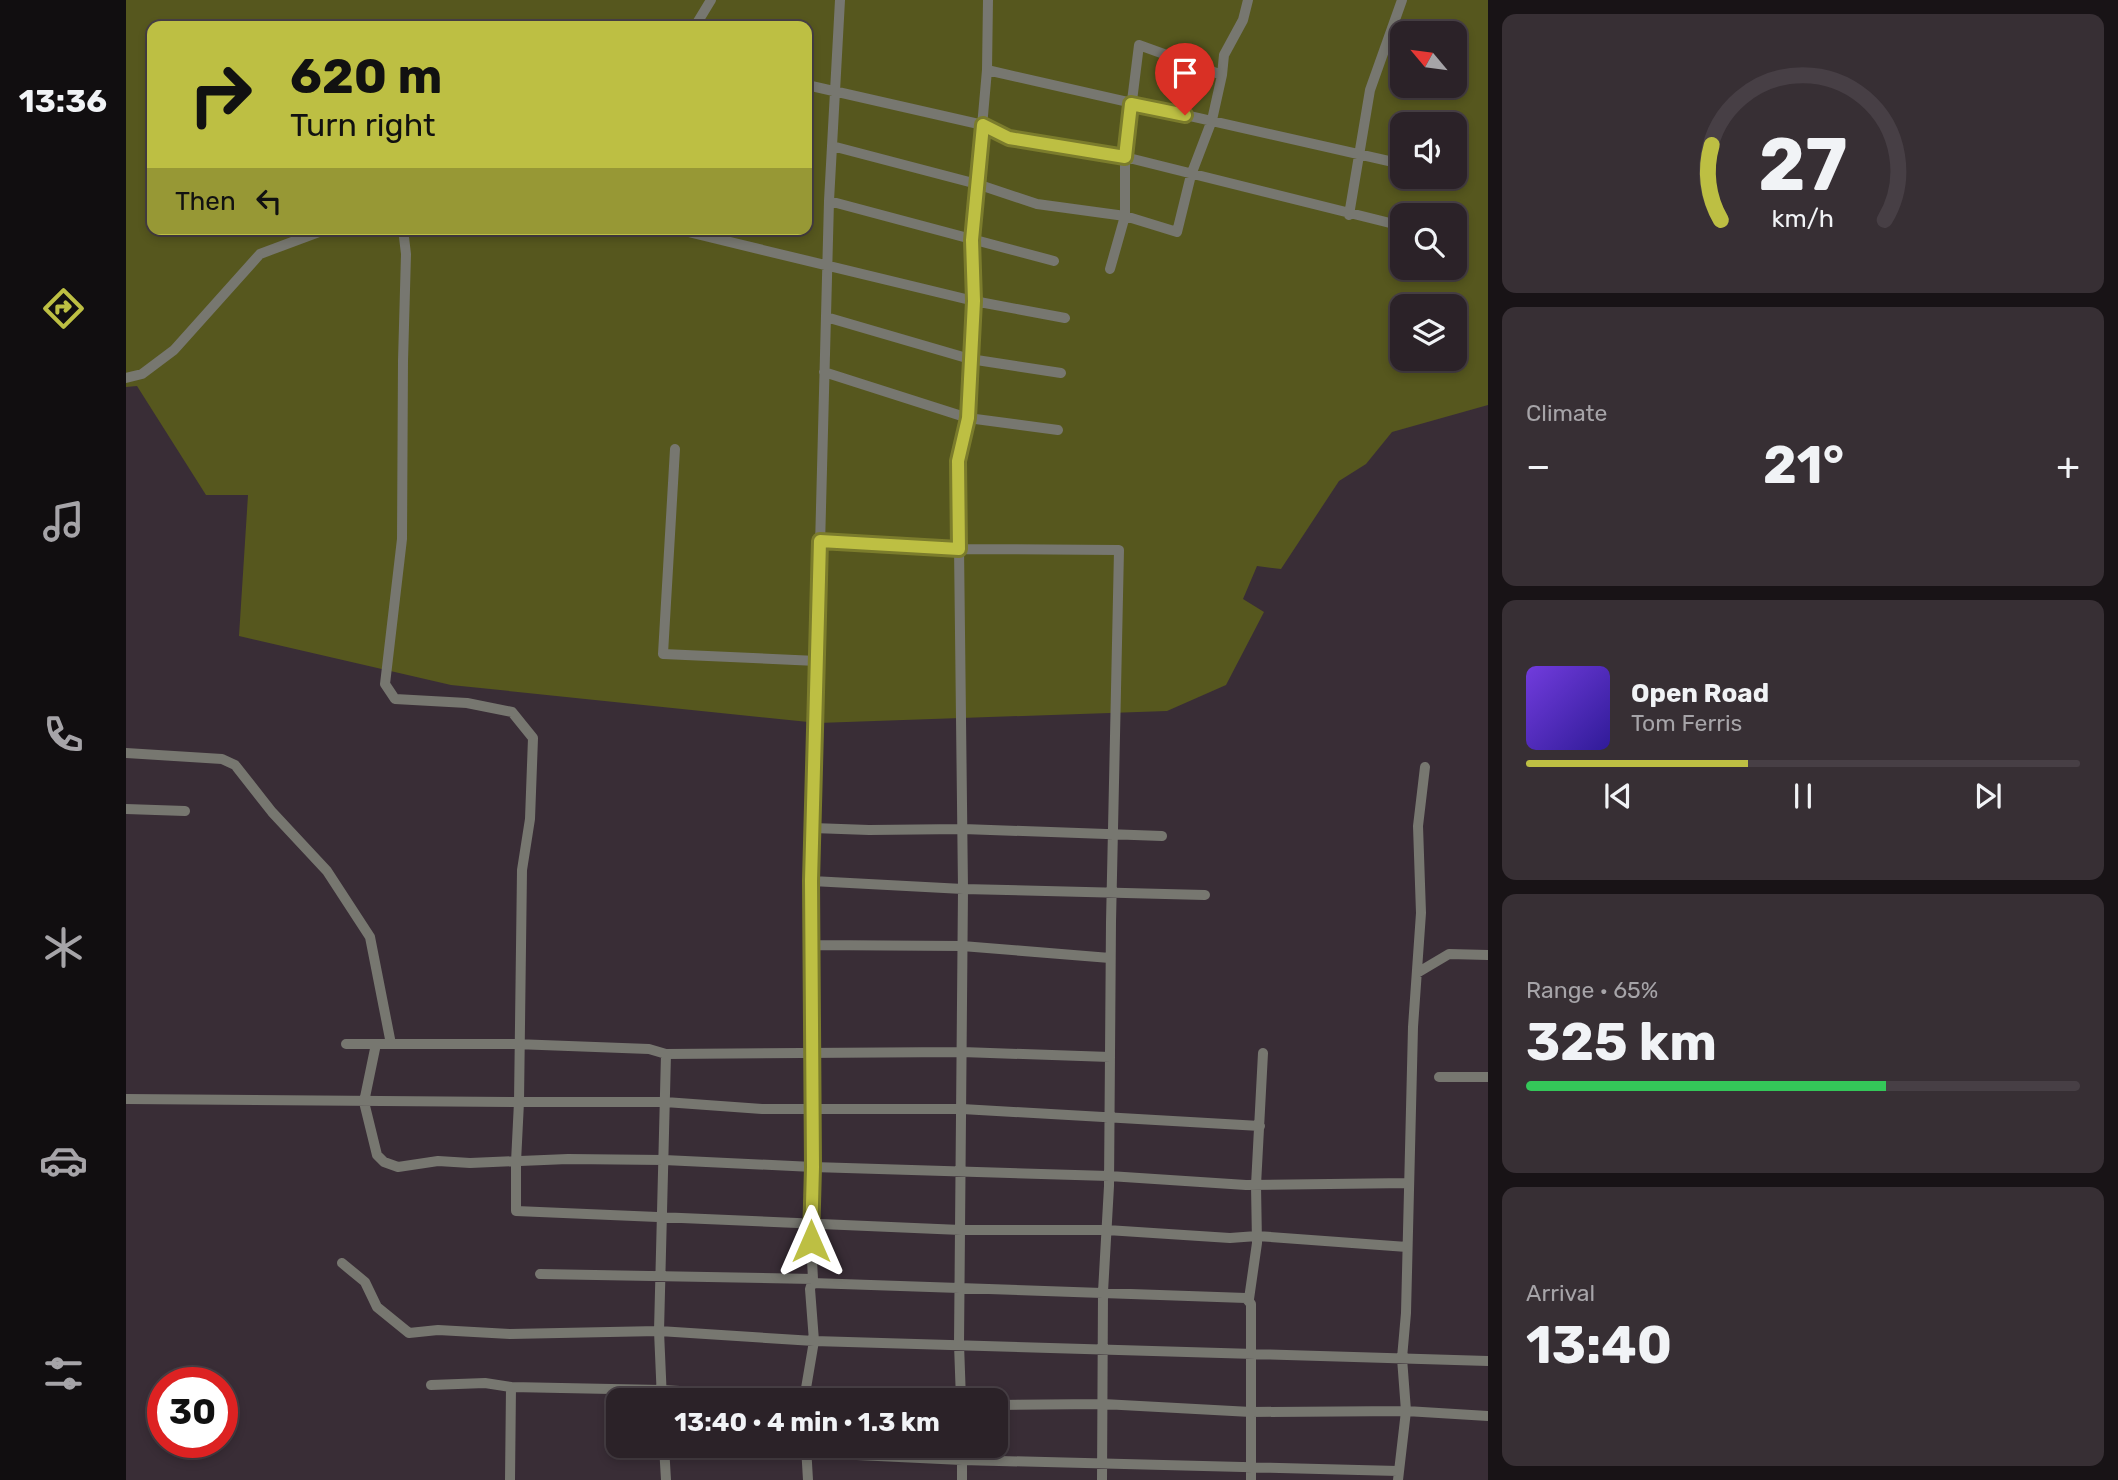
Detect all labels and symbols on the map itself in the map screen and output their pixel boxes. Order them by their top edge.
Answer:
north arrow [1390,21,1466,98]
pin [1155,43,1215,115]
position arrow [774,1204,848,1278]
speed limit sign: 30 [147,1367,238,1458]

